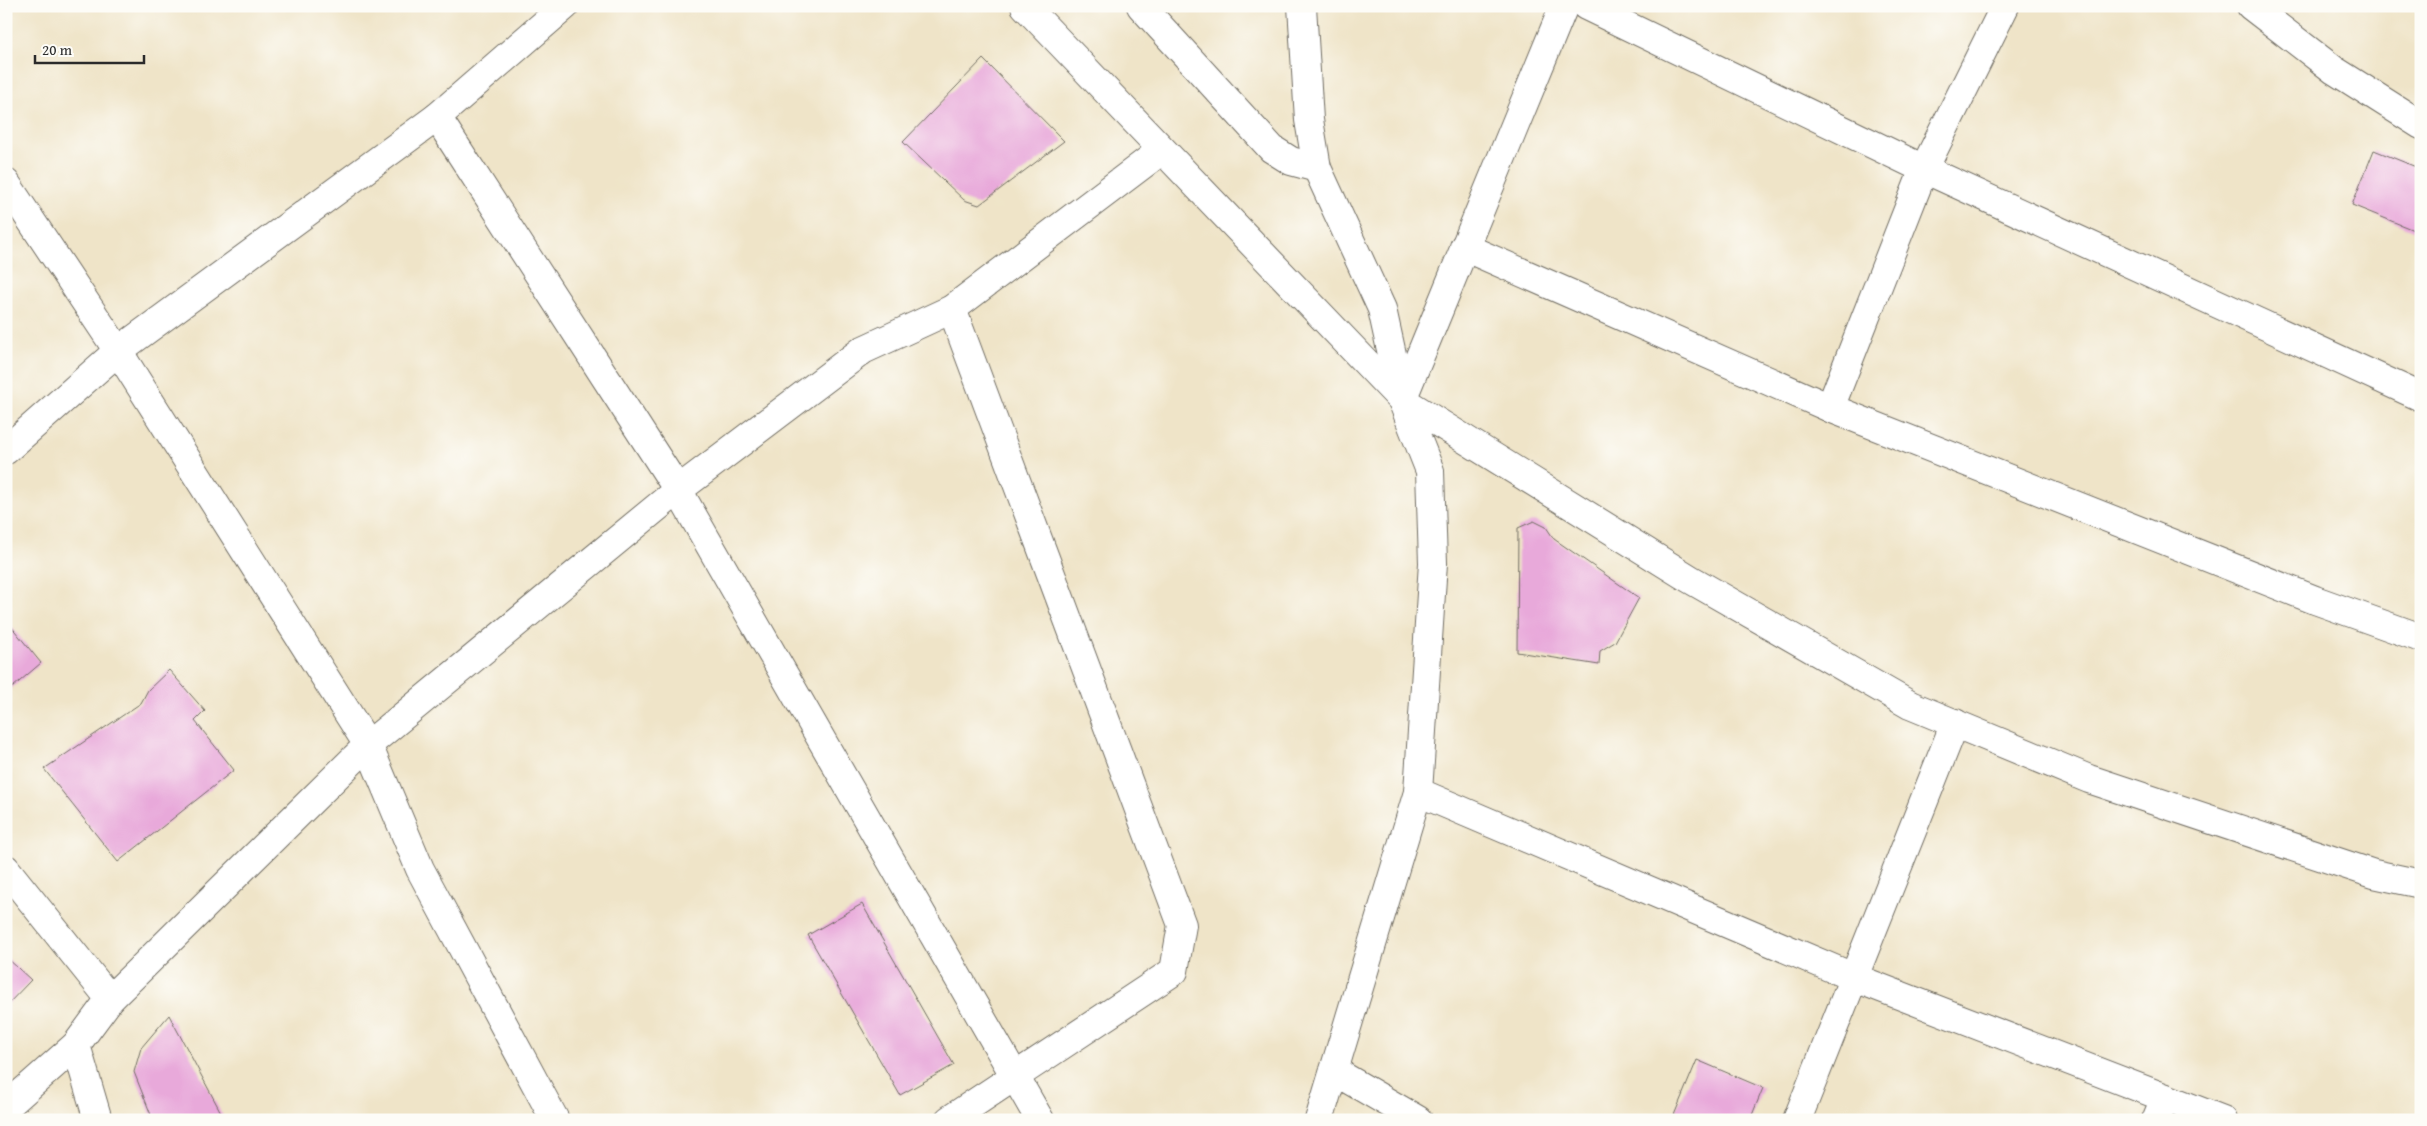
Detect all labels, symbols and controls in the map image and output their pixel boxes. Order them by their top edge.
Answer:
scale bar [35,32,144,64]
text: 20 m [42,39,73,60]

